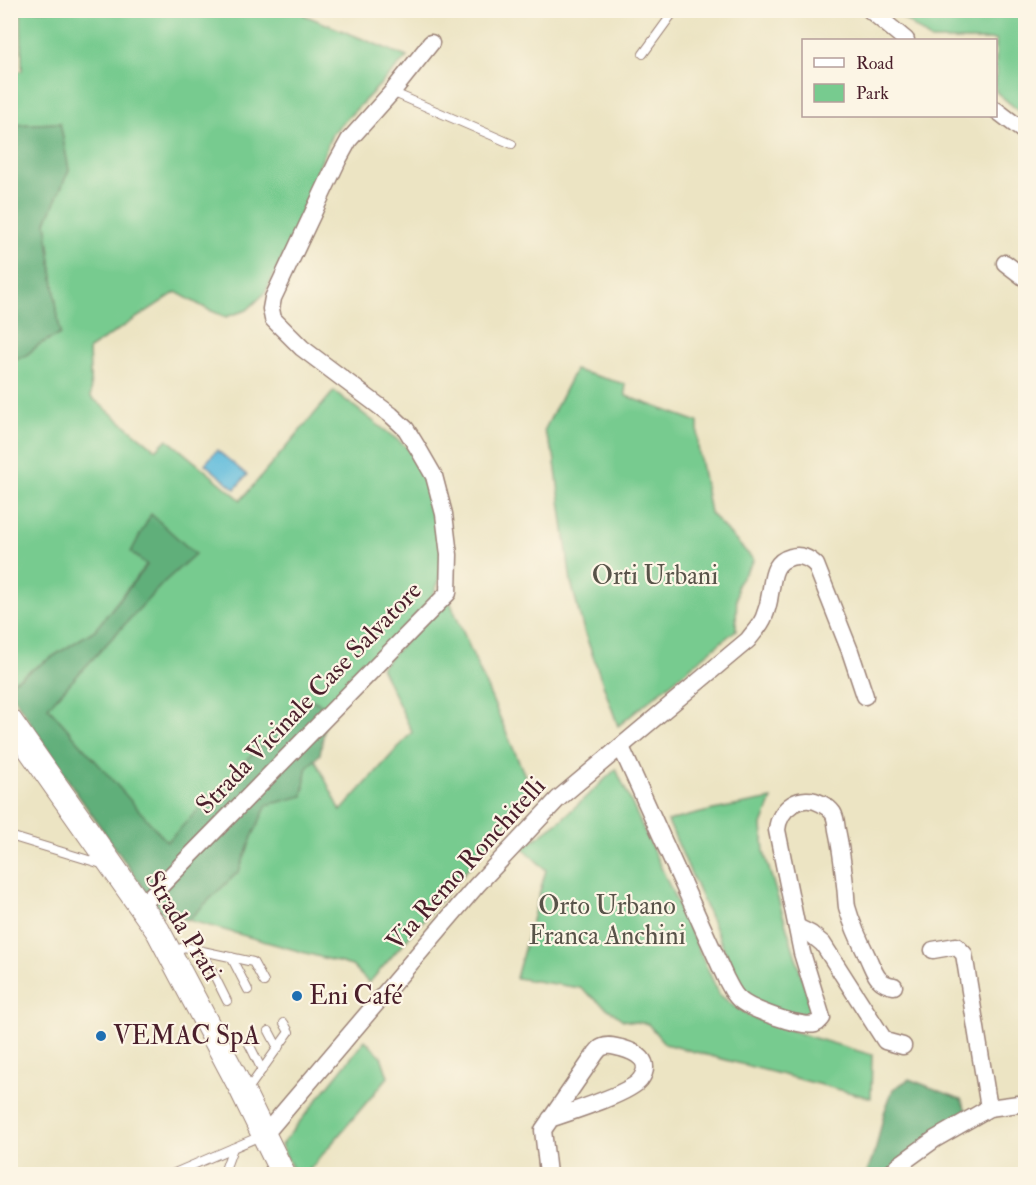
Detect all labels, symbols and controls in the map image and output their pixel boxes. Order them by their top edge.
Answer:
legend [802,39,997,117]
text: Road [856,52,894,75]
text: Park [856,82,889,105]
park label: Orti Urbani [592,560,718,592]
street label: Strada Vicinale Case Salvatore [189,575,429,821]
street label: Via Remo Ronchitelli [379,770,553,958]
street label: Strada Prati [138,865,228,987]
park label: Orto Urbano Franca Anchini [528,890,686,952]
place label: Eni Café [309,980,402,1012]
marker: Eni Café [290,989,304,1003]
place label: VEMAC SpA [113,1020,260,1053]
marker: VEMAC SpA [94,1029,108,1043]

